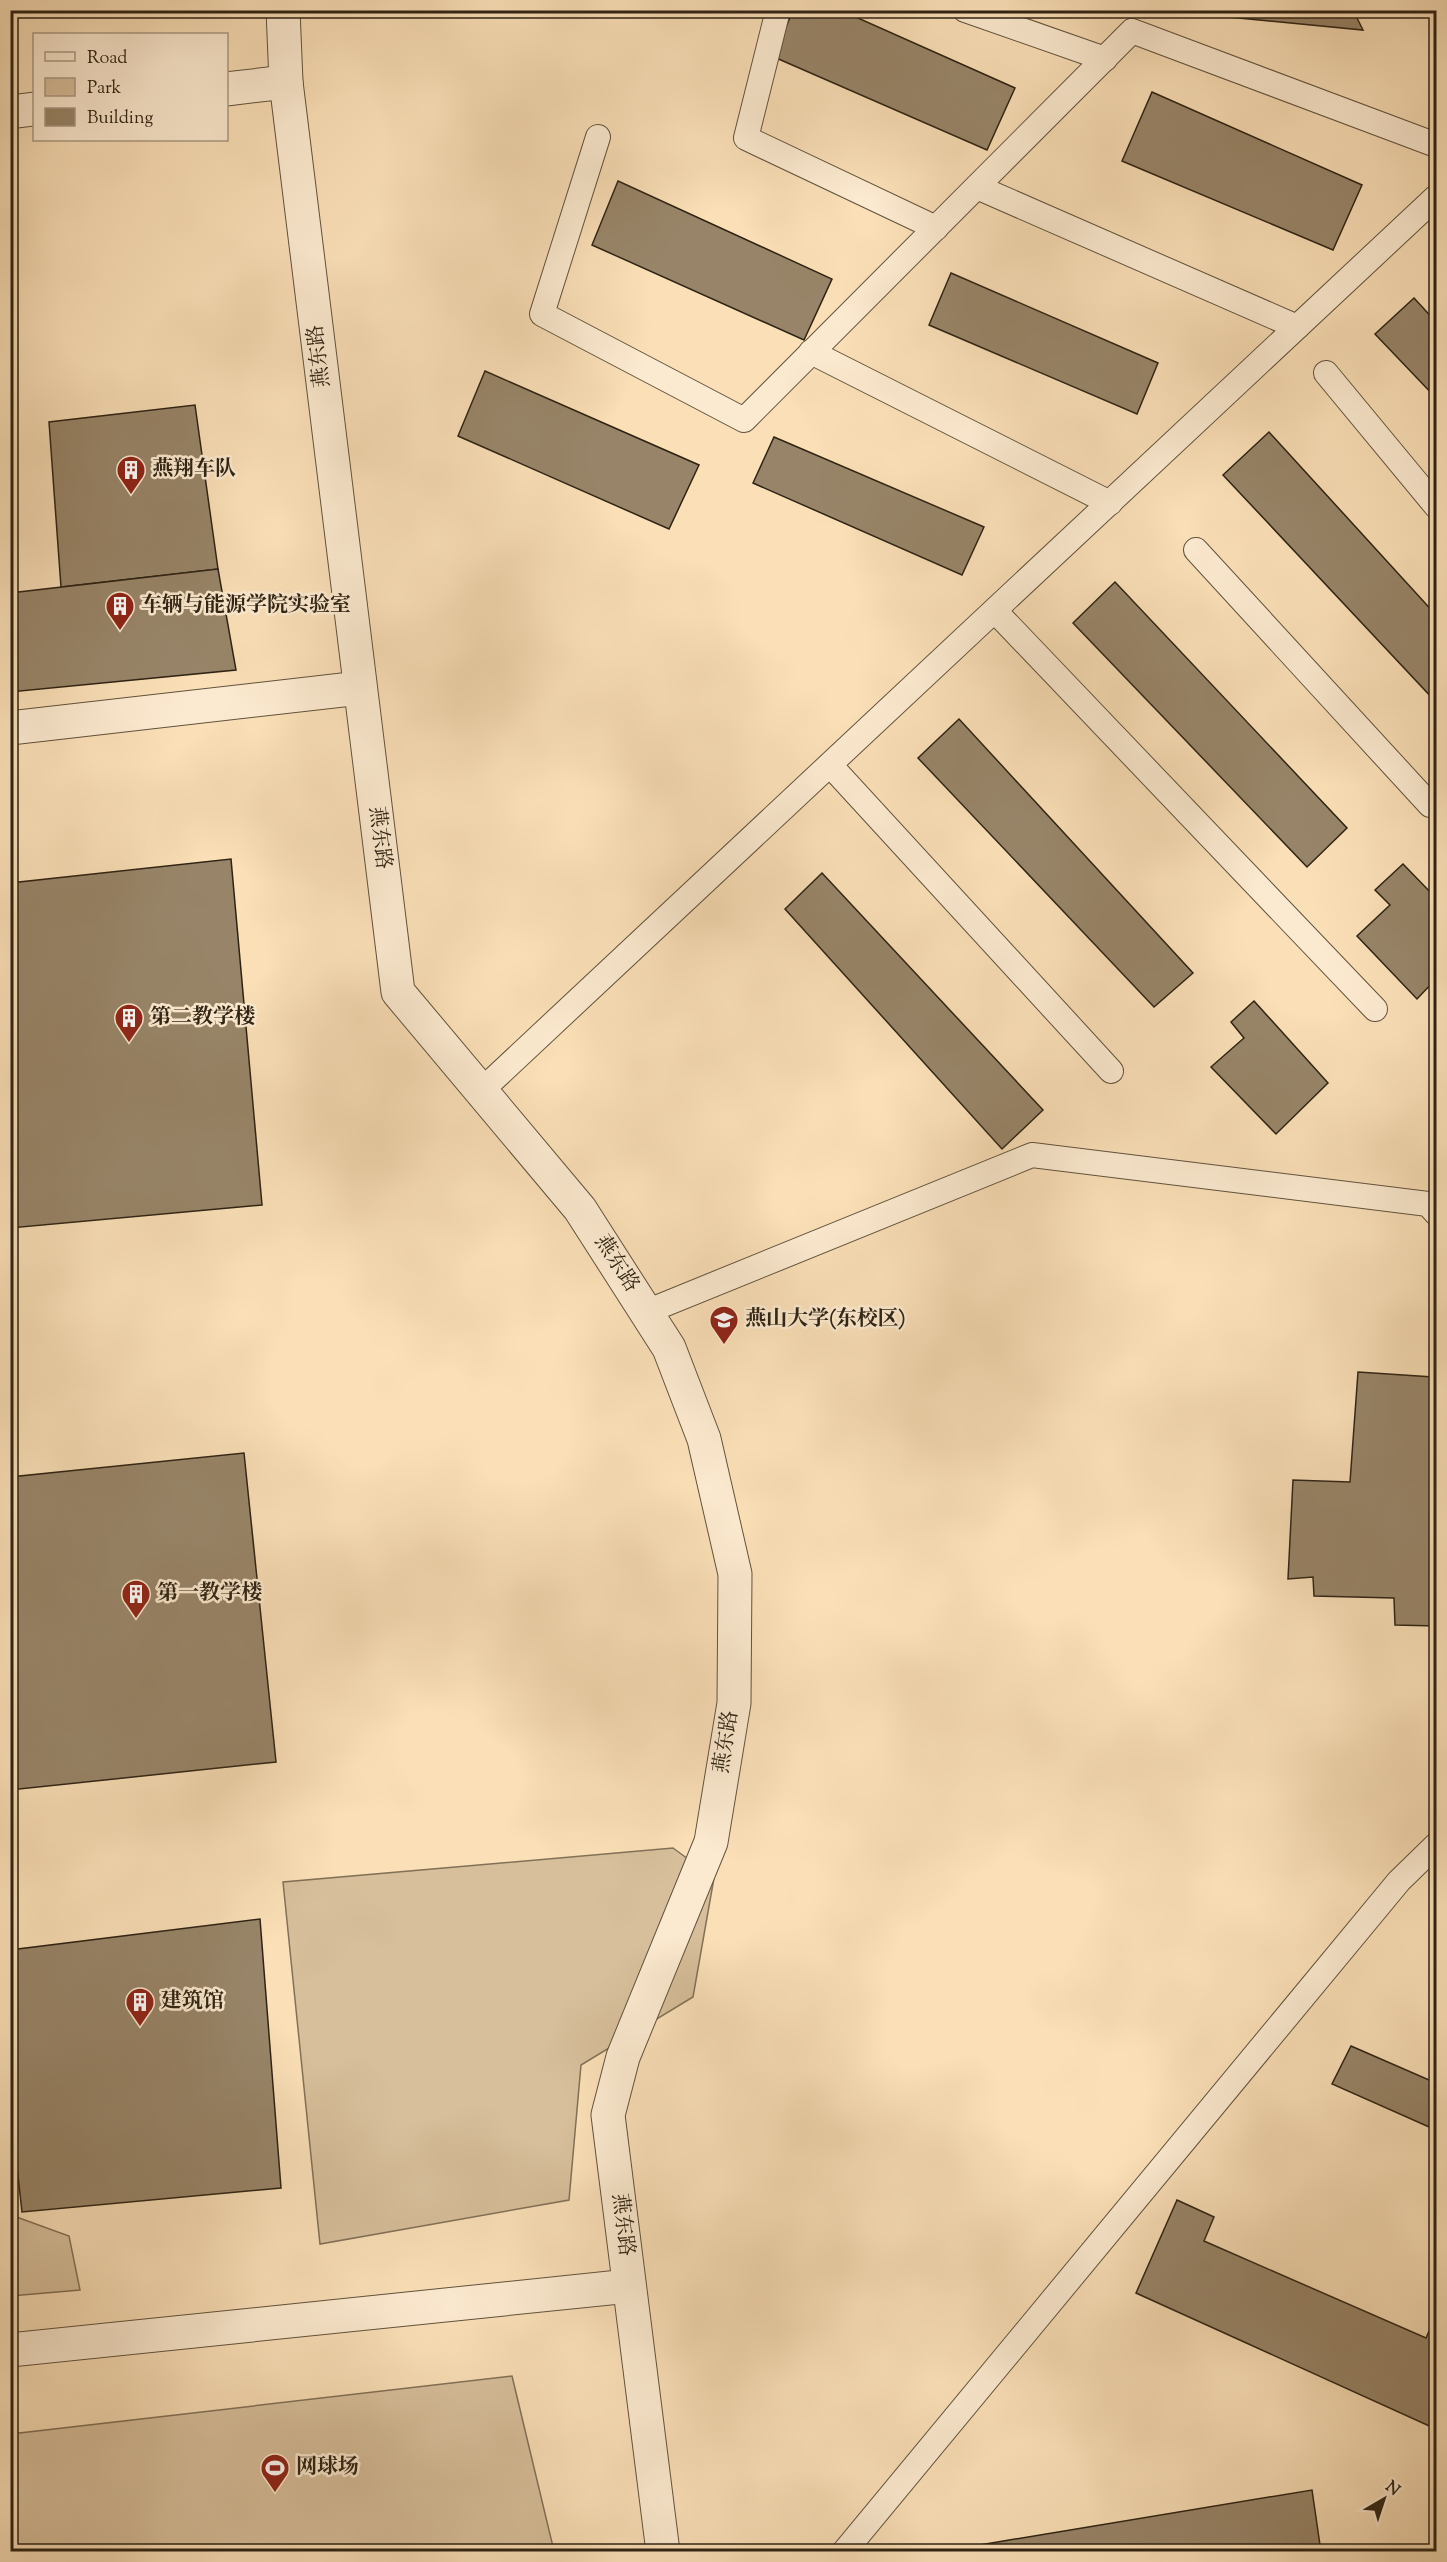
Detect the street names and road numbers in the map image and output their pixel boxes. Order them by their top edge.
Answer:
street label: 燕东路 [301,323,339,389]
street label: 燕东路 [360,805,398,871]
street label: 燕东路 [586,1229,646,1299]
street label: 燕东路 [707,1709,747,1775]
street label: 燕东路 [603,2192,641,2258]

